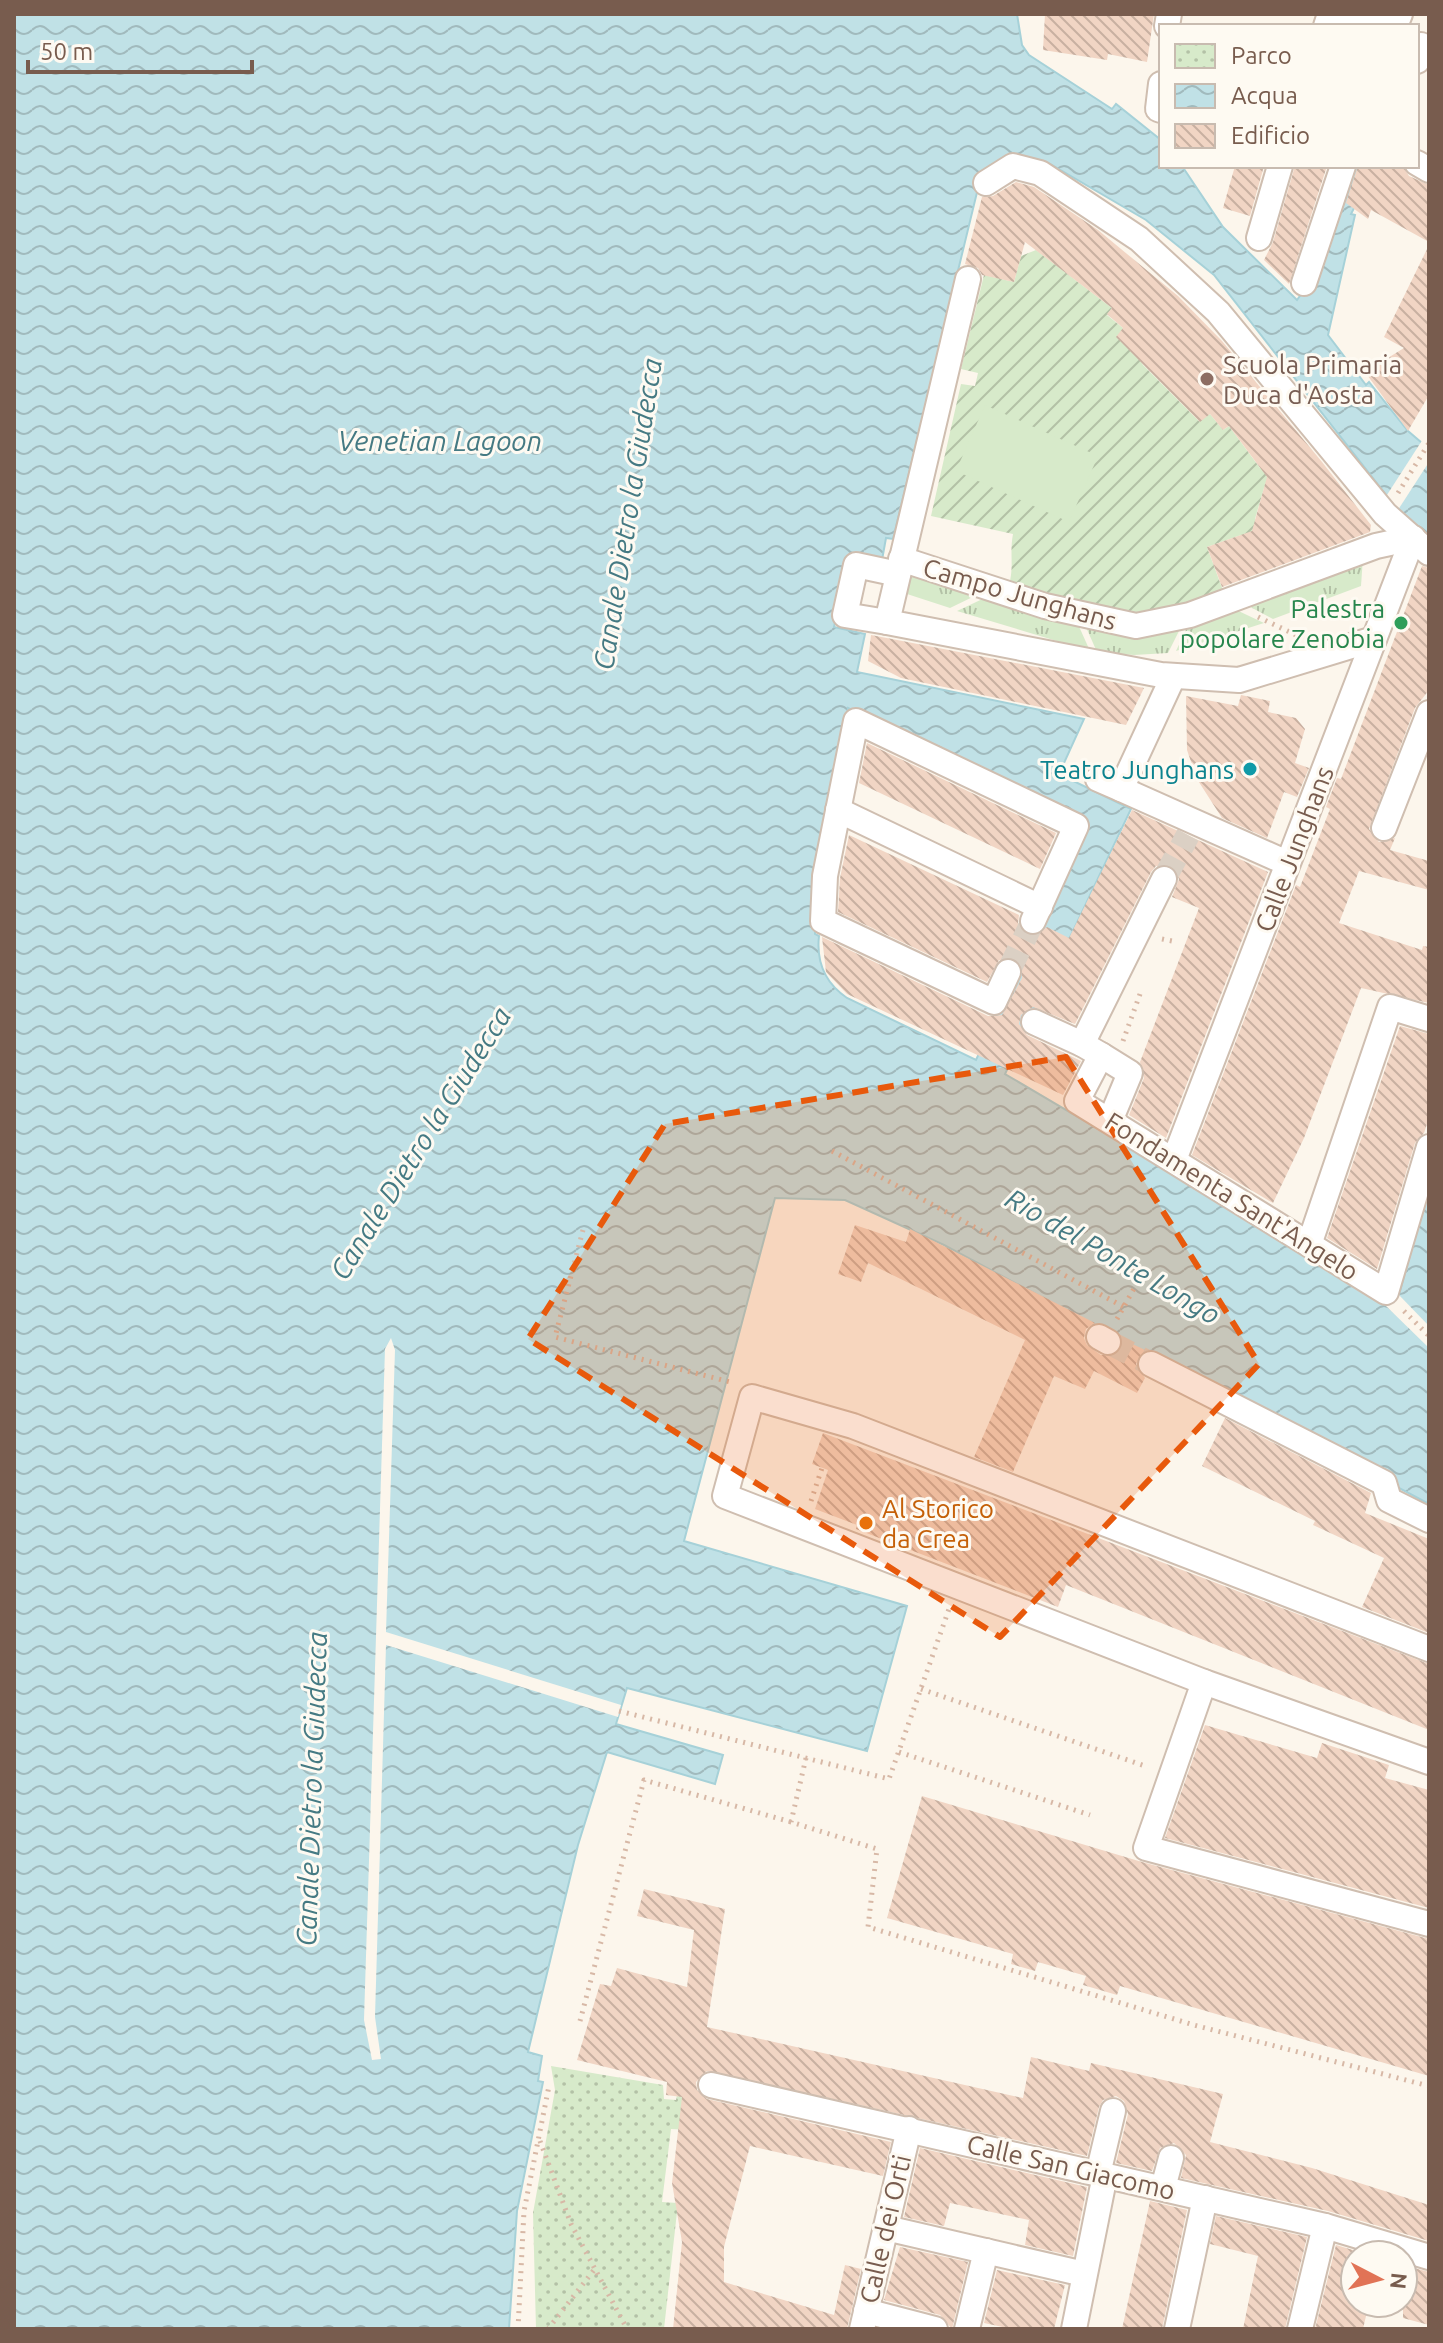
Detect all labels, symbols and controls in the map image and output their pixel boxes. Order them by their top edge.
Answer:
scale bar [28,24,252,74]
legend [1159,24,1419,168]
text: 50 m [40,38,93,65]
text: Parco [1231,42,1292,69]
text: Acqua [1231,82,1298,109]
text: Edificio [1231,122,1310,149]
place label: Scuola Primaria Duca d'Aosta [1223,350,1402,409]
water label: Canale Dietro la Giudecca [587,356,667,672]
marker: Scuola Primaria Duca d'Aosta [1198,370,1216,388]
water label: Venetian Lagoon [338,425,542,456]
street label: Campo Junghans [920,553,1120,635]
place label: Palestra popolare Zenobia [1180,594,1385,653]
marker: Palestra popolare Zenobia [1392,614,1410,632]
place label: Teatro Junghans [1040,755,1234,784]
marker: Teatro Junghans [1241,760,1259,778]
street label: Calle Junghans [1249,762,1339,936]
water label: Canale Dietro la Giudecca [323,1001,517,1285]
street label: Fondamenta Sant'Angelo [1100,1106,1364,1286]
water label: Rio del Ponte Longo [1000,1182,1226,1330]
place label: Al Storico da Crea [882,1494,994,1553]
marker: Al Storico da Crea [857,1514,875,1532]
water label: Canale Dietro la Giudecca [290,1631,332,1947]
street label: Calle San Giacomo [964,2129,1178,2205]
street label: Calle dei Orti [854,2152,916,2306]
north arrow [1339,2239,1419,2319]
text: N [1386,2272,1413,2291]

